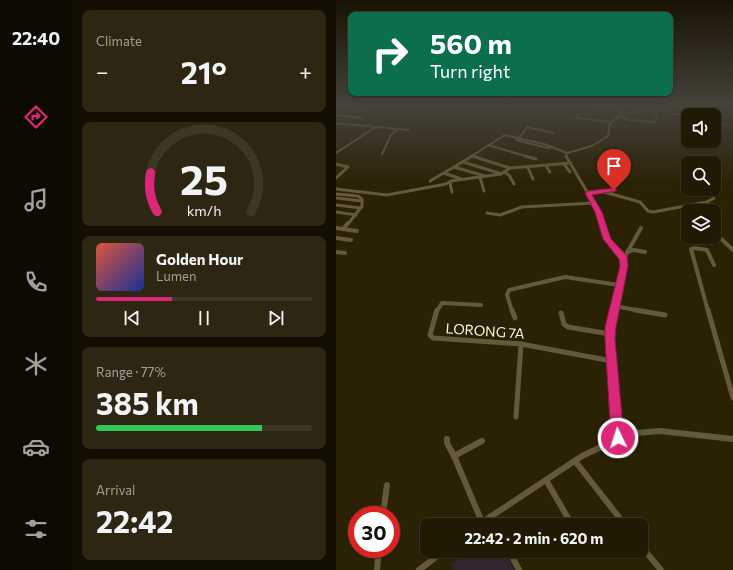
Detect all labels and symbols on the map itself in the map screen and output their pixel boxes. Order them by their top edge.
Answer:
pin [597,149,631,190]
street label: LORONG 7A [445,319,525,342]
position arrow [597,417,639,459]
speed limit sign: 30 [348,506,400,558]

